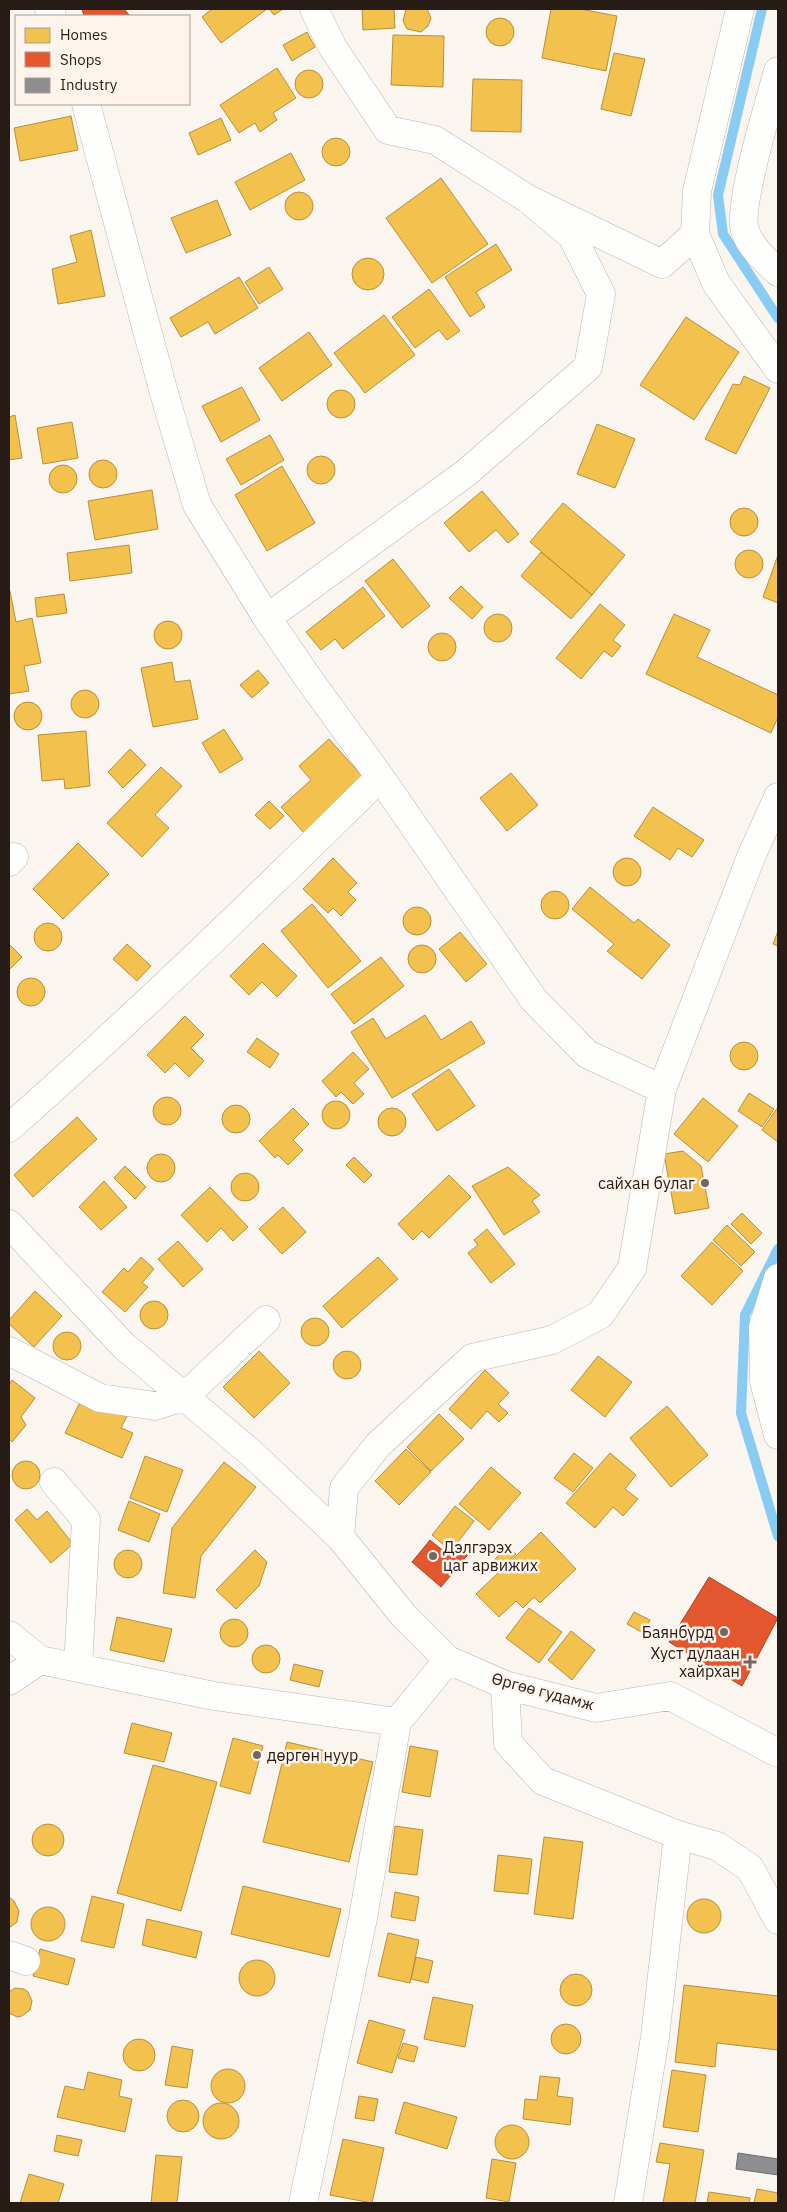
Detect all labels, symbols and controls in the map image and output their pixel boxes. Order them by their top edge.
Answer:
legend [15,15,190,105]
text: Homes [60,25,108,44]
text: Shops [60,50,102,69]
text: Industry [60,75,118,94]
place label: сайхан булаг [598,1173,695,1193]
marker: сайхан булаг [699,1177,711,1189]
place label: Дэлгэрэх цаг арвижих [443,1537,538,1575]
marker: Дэлгэрэх цаг арвижих [427,1550,439,1562]
place label: Баянбүрд [642,1622,714,1642]
marker: Баянбүрд [718,1626,730,1638]
place label: Хуст дулаан хайрхан [650,1643,740,1681]
marker: Хуст дулаан хайрхан [744,1656,756,1668]
street label: Өргөө гудамж [490,1668,596,1714]
place label: дөргөн нуур [267,1745,358,1765]
marker: дөргөн нуур [251,1749,263,1761]

